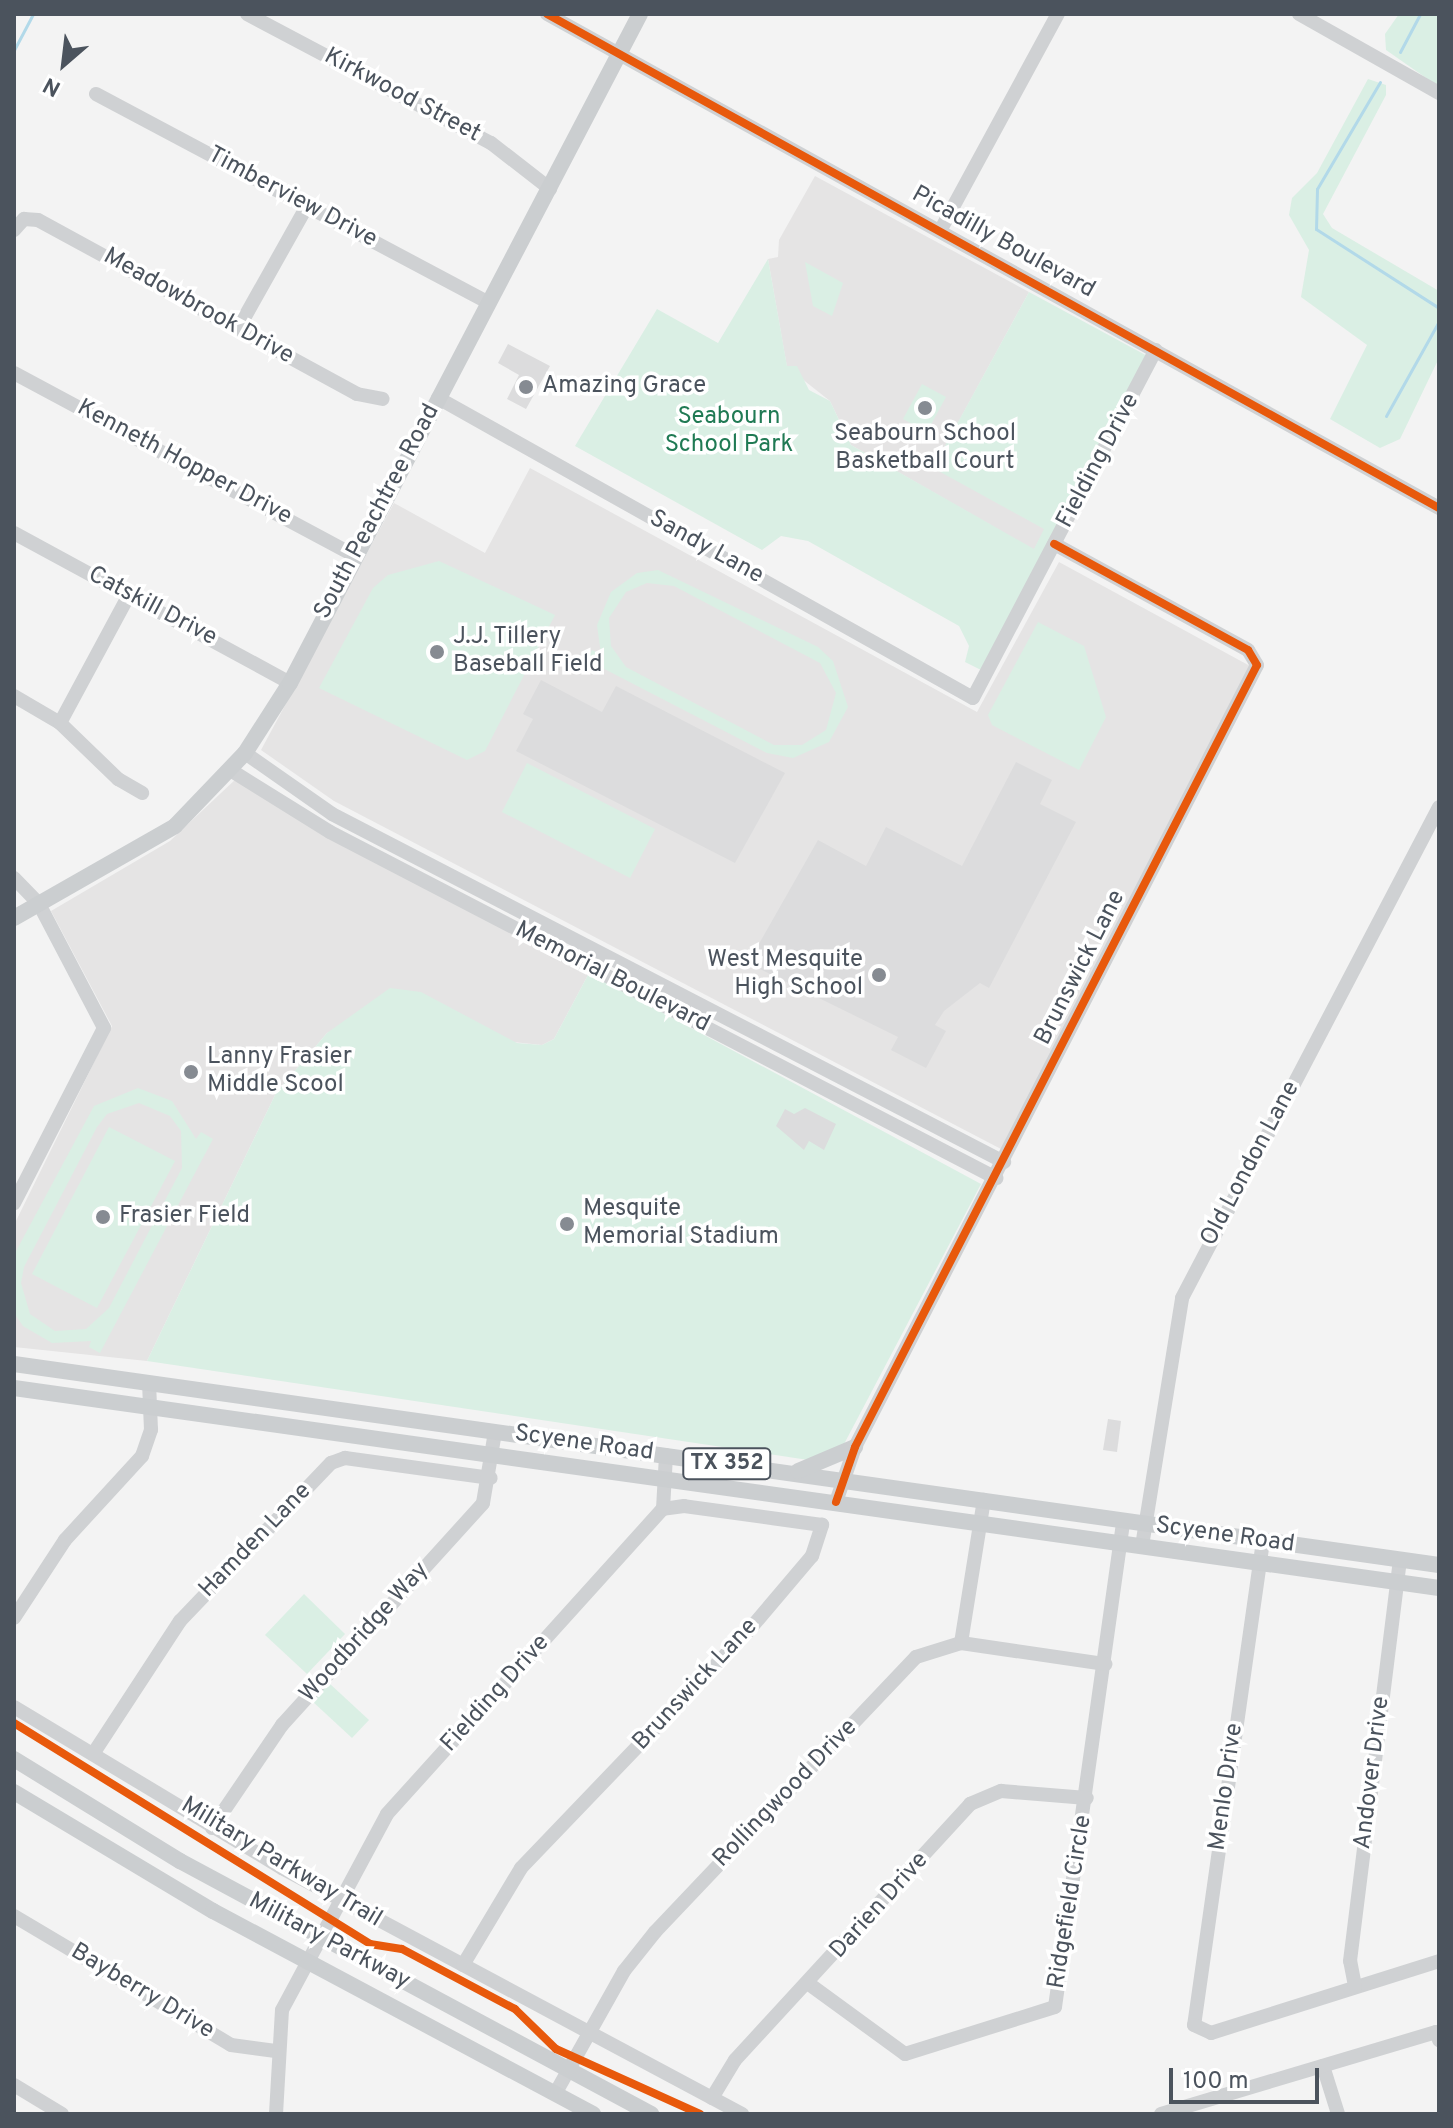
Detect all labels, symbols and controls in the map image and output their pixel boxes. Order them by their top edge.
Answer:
north arrow [24,24,104,104]
street label: Kirkwood Street [319,43,485,149]
text: N [39,70,66,101]
street label: Timberview Drive [202,141,382,255]
street label: Picadilly Boulevard [906,181,1100,305]
street label: Meadowbrook Drive [98,243,298,371]
place label: Amazing Grace [542,373,706,401]
marker: Amazing Grace [517,378,535,396]
street label: Fielding Drive [1051,389,1147,533]
street label: Kenneth Hopper Drive [72,394,296,532]
marker: Seabourn School Basketball Court [916,399,934,417]
street label: South Peachtree Road [309,400,447,624]
park label: Seabourn School Park [665,404,793,460]
place label: Seabourn School Basketball Court [834,421,1016,477]
street label: Sandy Lane [644,505,768,591]
street label: Catskill Drive [83,561,221,653]
place label: J.J. Tillery Baseball Field [453,624,602,680]
marker: J.J. Tillery Baseball Field [428,643,446,661]
street label: Brunswick Lane [1030,886,1132,1050]
street label: Memorial Boulevard [510,916,714,1040]
place label: West Mesquite High School [707,947,863,1003]
marker: West Mesquite High School [870,966,888,984]
place label: Lanny Frasier Middle Scool [207,1044,352,1100]
marker: Lanny Frasier Middle Scool [182,1063,200,1081]
street label: Old London Lane [1195,1077,1307,1251]
place label: Mesquite Memorial Stadium [583,1196,779,1252]
place label: Frasier Field [119,1203,250,1231]
marker: Frasier Field [94,1208,112,1226]
marker: Mesquite Memorial Stadium [558,1215,576,1233]
street label: Scyene Road [513,1420,655,1468]
road number: TX 352 [681,1446,773,1482]
street label: Hamden Lane [194,1478,318,1604]
street label: Scyene Road [1154,1512,1296,1560]
street label: Woodbridge Way [294,1557,436,1709]
street label: Brunswick Lane [628,1613,764,1757]
street label: Fielding Drive [436,1629,556,1759]
street label: Andover Drive [1349,1695,1397,1851]
street label: Rollingwood Drive [708,1714,864,1874]
street label: Menlo Drive [1204,1722,1250,1852]
street label: Military Parkway Trail [175,1791,387,1935]
street label: Ridgefield Circle [1043,1813,1099,1991]
street label: Darien Drive [825,1847,935,1965]
street label: Military Parkway [243,1887,415,1997]
street label: Bayberry Drive [65,1938,219,2046]
scale bar [1173,2052,1323,2102]
text: 100 m [1183,2067,1249,2097]

